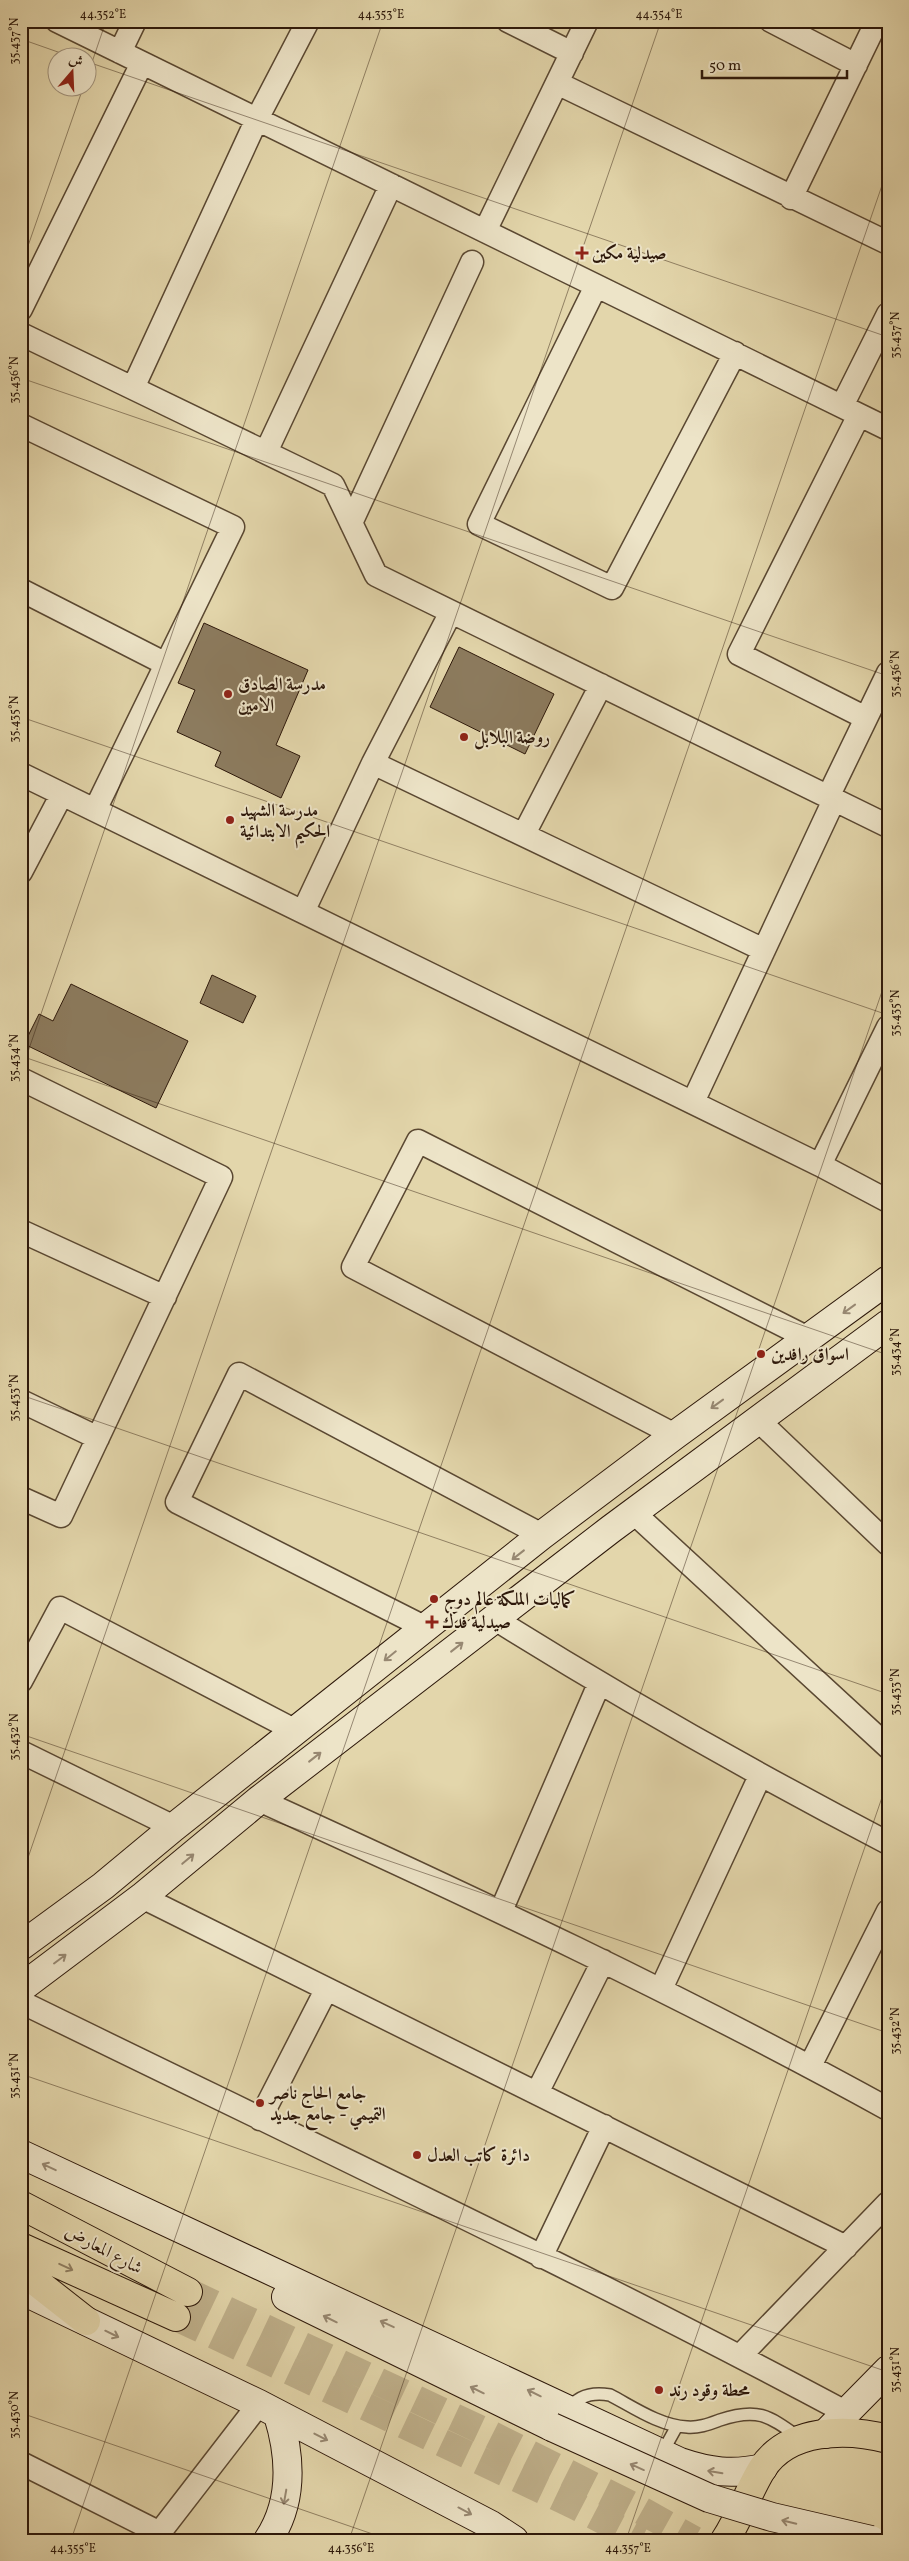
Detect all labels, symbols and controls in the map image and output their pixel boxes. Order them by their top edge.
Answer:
text: 44.352°E [80,7,126,23]
text: 44.353°E [358,7,404,23]
text: 44.354°E [635,7,683,23]
text: 35.437°N [7,17,23,64]
north arrow [48,48,98,98]
scale bar [702,48,846,80]
text: ش [66,50,86,72]
text: 50 m [709,56,741,77]
place label: صيدلية مكين [592,242,667,267]
marker: صيدلية مكين [576,247,588,259]
text: 35.437°N [888,311,904,358]
text: 35.436°N [7,356,23,404]
text: 35.436°N [888,650,904,698]
place label: مدرسة الصادق الامين [238,673,326,719]
marker: مدرسة الصادق الامين [222,688,234,700]
text: 35.435°N [7,696,23,742]
place label: روضة البلابل [474,726,550,751]
marker: روضة البلابل [458,731,470,743]
place label: مدرسة الشهيد الحكيم الابتدائية [240,799,330,849]
marker: مدرسة الشهيد الحكيم الابتدائية [224,814,236,826]
text: 35.435°N [888,990,904,1036]
text: 35.434°N [7,1034,23,1082]
one-way arrow [842,1304,856,1314]
text: 35.434°N [888,1328,904,1376]
place label: اسواق رافدين [771,1343,849,1368]
marker: اسواق رافدين [755,1348,767,1360]
text: 35.433°N [7,1374,23,1422]
one-way arrow [710,1399,724,1409]
one-way arrow [511,1549,524,1560]
place label: كماليات الملكة عالم دوج [444,1588,575,1615]
marker: كماليات الملكة عالم دوج [428,1593,440,1605]
place label: صيدلية فدك [442,1611,511,1636]
marker: صيدلية فدك [426,1616,438,1628]
one-way arrow [451,1642,464,1653]
one-way arrow [384,1650,397,1661]
text: 35.433°N [888,1668,904,1716]
text: 35.432°N [7,1713,23,1761]
one-way arrow [308,1752,322,1762]
one-way arrow [181,1853,194,1864]
one-way arrow [53,1954,67,1964]
text: 35.432°N [888,2007,904,2055]
text: 35.431°N [7,2053,23,2099]
place label: جامع الحاج ناصر التميمي - جامع جديد [268,2082,386,2131]
marker: جامع الحاج ناصر التميمي - جامع جديد [254,2097,266,2109]
place label: دائرة كاتب العدل [427,2144,530,2169]
marker: دائرة كاتب العدل [411,2149,423,2161]
one-way arrow [42,2161,57,2171]
street label: شارع المعارض [59,2219,147,2282]
one-way arrow [58,2263,73,2273]
one-way arrow [323,2314,338,2324]
one-way arrow [380,2319,395,2328]
one-way arrow [105,2329,120,2339]
text: 35.431°N [888,2347,904,2393]
place label: محطة وقود رند [669,2379,751,2404]
marker: محطة وقود رند [653,2384,665,2396]
one-way arrow [469,2385,484,2395]
one-way arrow [527,2388,542,2397]
text: 35.430°N [7,2391,23,2439]
one-way arrow [313,2433,328,2442]
one-way arrow [630,2461,645,2471]
one-way arrow [707,2466,723,2476]
one-way arrow [280,2489,290,2505]
one-way arrow [457,2507,472,2516]
one-way arrow [782,2516,798,2526]
text: 44.355°E [50,2541,96,2557]
text: 44.356°E [328,2541,374,2557]
text: 44.357°E [605,2541,651,2557]

